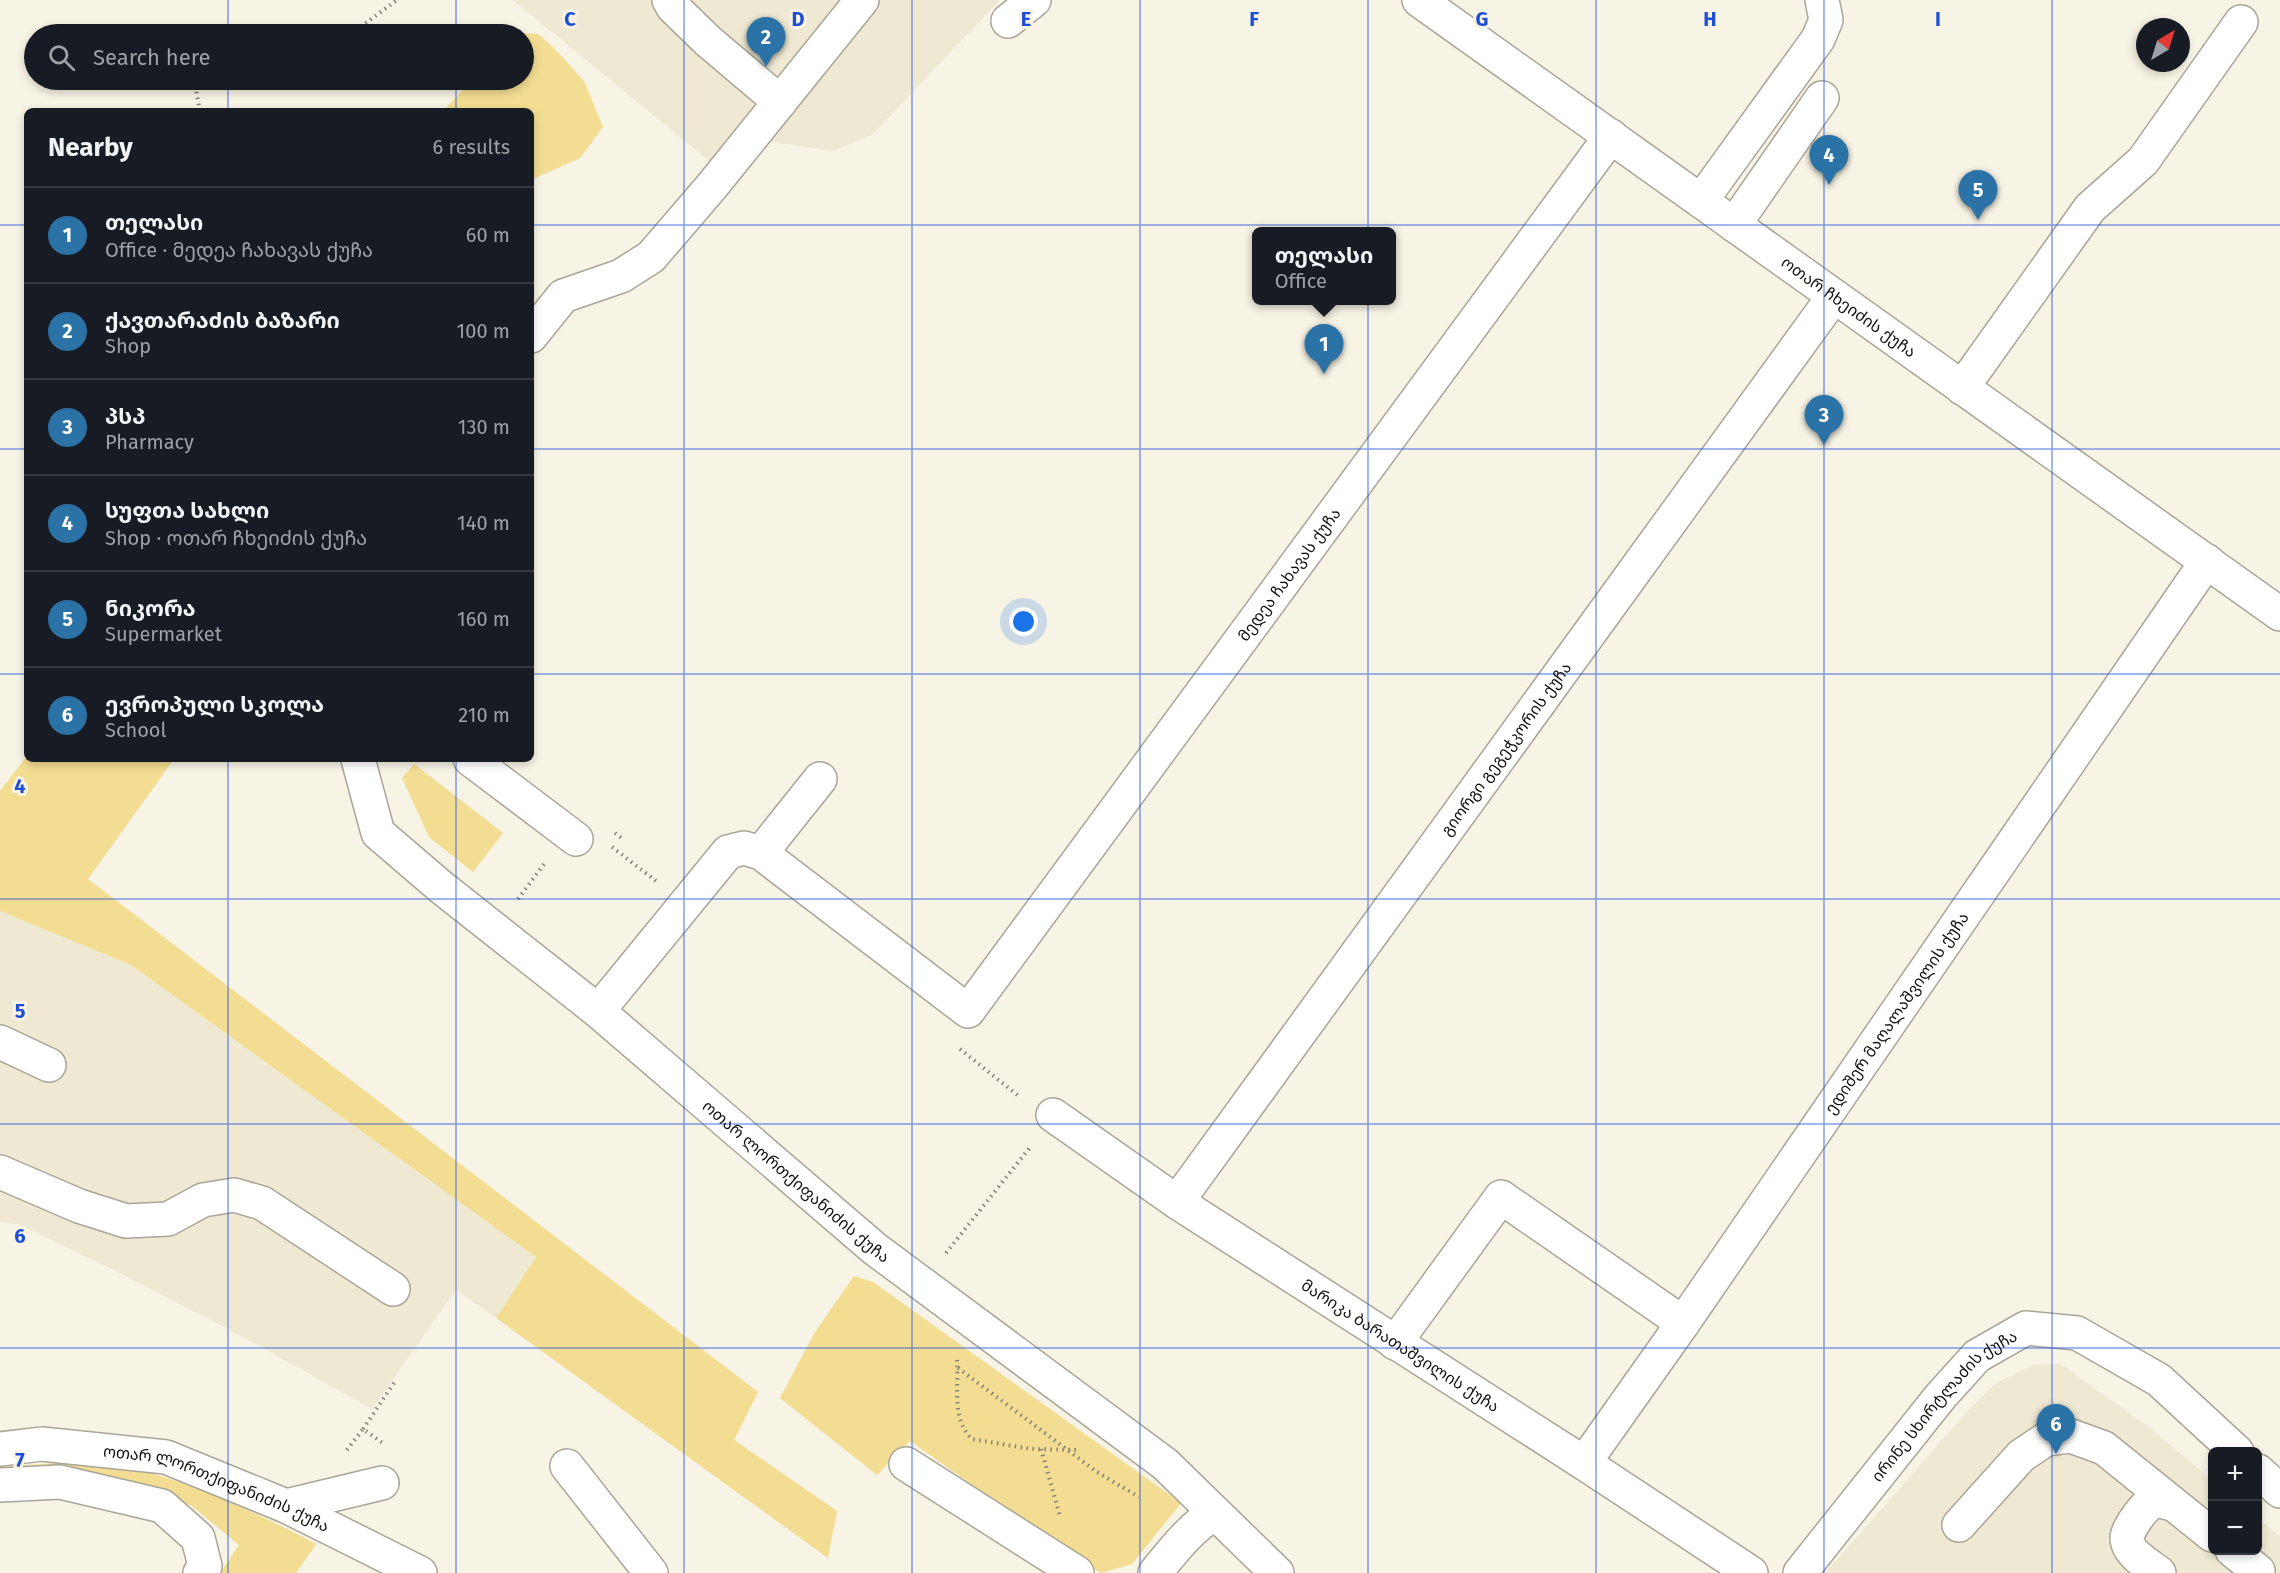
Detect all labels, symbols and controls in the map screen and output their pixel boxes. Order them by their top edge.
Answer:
text: C [564,7,576,31]
text: D [791,7,805,31]
text: E [1021,7,1031,31]
text: F [1249,7,1259,31]
text: G [1476,7,1488,31]
text: H [1703,7,1717,31]
text: I [1935,7,1941,31]
pin: 2 [746,17,786,67]
north arrow [2136,18,2190,72]
search box [24,24,534,90]
icon: search [45,41,78,74]
text: Search here [93,44,211,71]
text: Nearby [48,132,133,163]
text: 6 results [433,135,510,159]
pin: 4 [1810,136,1848,185]
pin: 5 [1958,170,1998,220]
text: თელასი [105,209,203,236]
text: 1 [63,223,72,247]
text: 60 m [466,223,510,247]
popup [1252,227,1396,305]
text: Office · მედეა ჩახავას ქუჩა [105,238,373,262]
text: თელასი [1275,242,1373,269]
street label: ოთარ ჩხეიძის ქუჩა [1778,252,1920,361]
text: Office [1275,269,1327,293]
text: ქავთარაძის ბაზარი [105,307,340,334]
text: 2 [62,319,73,343]
text: 100 m [457,319,510,343]
pin: 1 [1304,324,1344,374]
text: Shop [105,334,151,358]
pin: 3 [1804,396,1844,445]
text: პსპ [105,403,145,430]
text: 3 [62,415,73,439]
text: 130 m [458,415,510,439]
text: Pharmacy [105,430,194,454]
text: სუფთა სახლი [105,497,269,524]
street label: მედეა ჩახავას ქუჩა [1234,504,1344,645]
text: 4 [62,511,73,535]
text: 140 m [457,511,510,535]
text: Shop · ოთარ ჩხეიძის ქუჩა [105,526,367,550]
text: ნიკორა [105,595,196,622]
text: 5 [62,607,73,631]
text: 160 m [457,607,510,631]
your location [1009,607,1038,636]
text: Supermarket [105,622,222,646]
street label: გიორგი გეგეჭკორის ქუჩა [1437,658,1575,839]
text: ევროპული სკოლა [105,691,324,718]
text: 6 [62,703,73,727]
text: 210 m [458,703,510,727]
text: School [105,718,166,742]
text: 4 [14,774,26,798]
street label: ედიშერ მაღალაშვილის ქუჩა [1820,908,1972,1117]
text: 5 [15,999,26,1023]
street label: ოთარ ლორთქიფანიძის ქუჩა [699,1096,894,1266]
text: 6 [14,1224,26,1248]
street label: მარიკა ბარათაშვილის ქუჩა [1298,1275,1503,1416]
street label: ირინე სხირტლაძის ქუჩა [1867,1326,2020,1485]
pin: 6 [2036,1404,2076,1454]
street label: ოთარ ლორთქიფანიძის ქუჩა [102,1441,333,1536]
map controls [2208,1447,2262,1555]
button: + [2208,1447,2262,1501]
text: 7 [15,1448,25,1472]
button: − [2208,1501,2262,1555]

